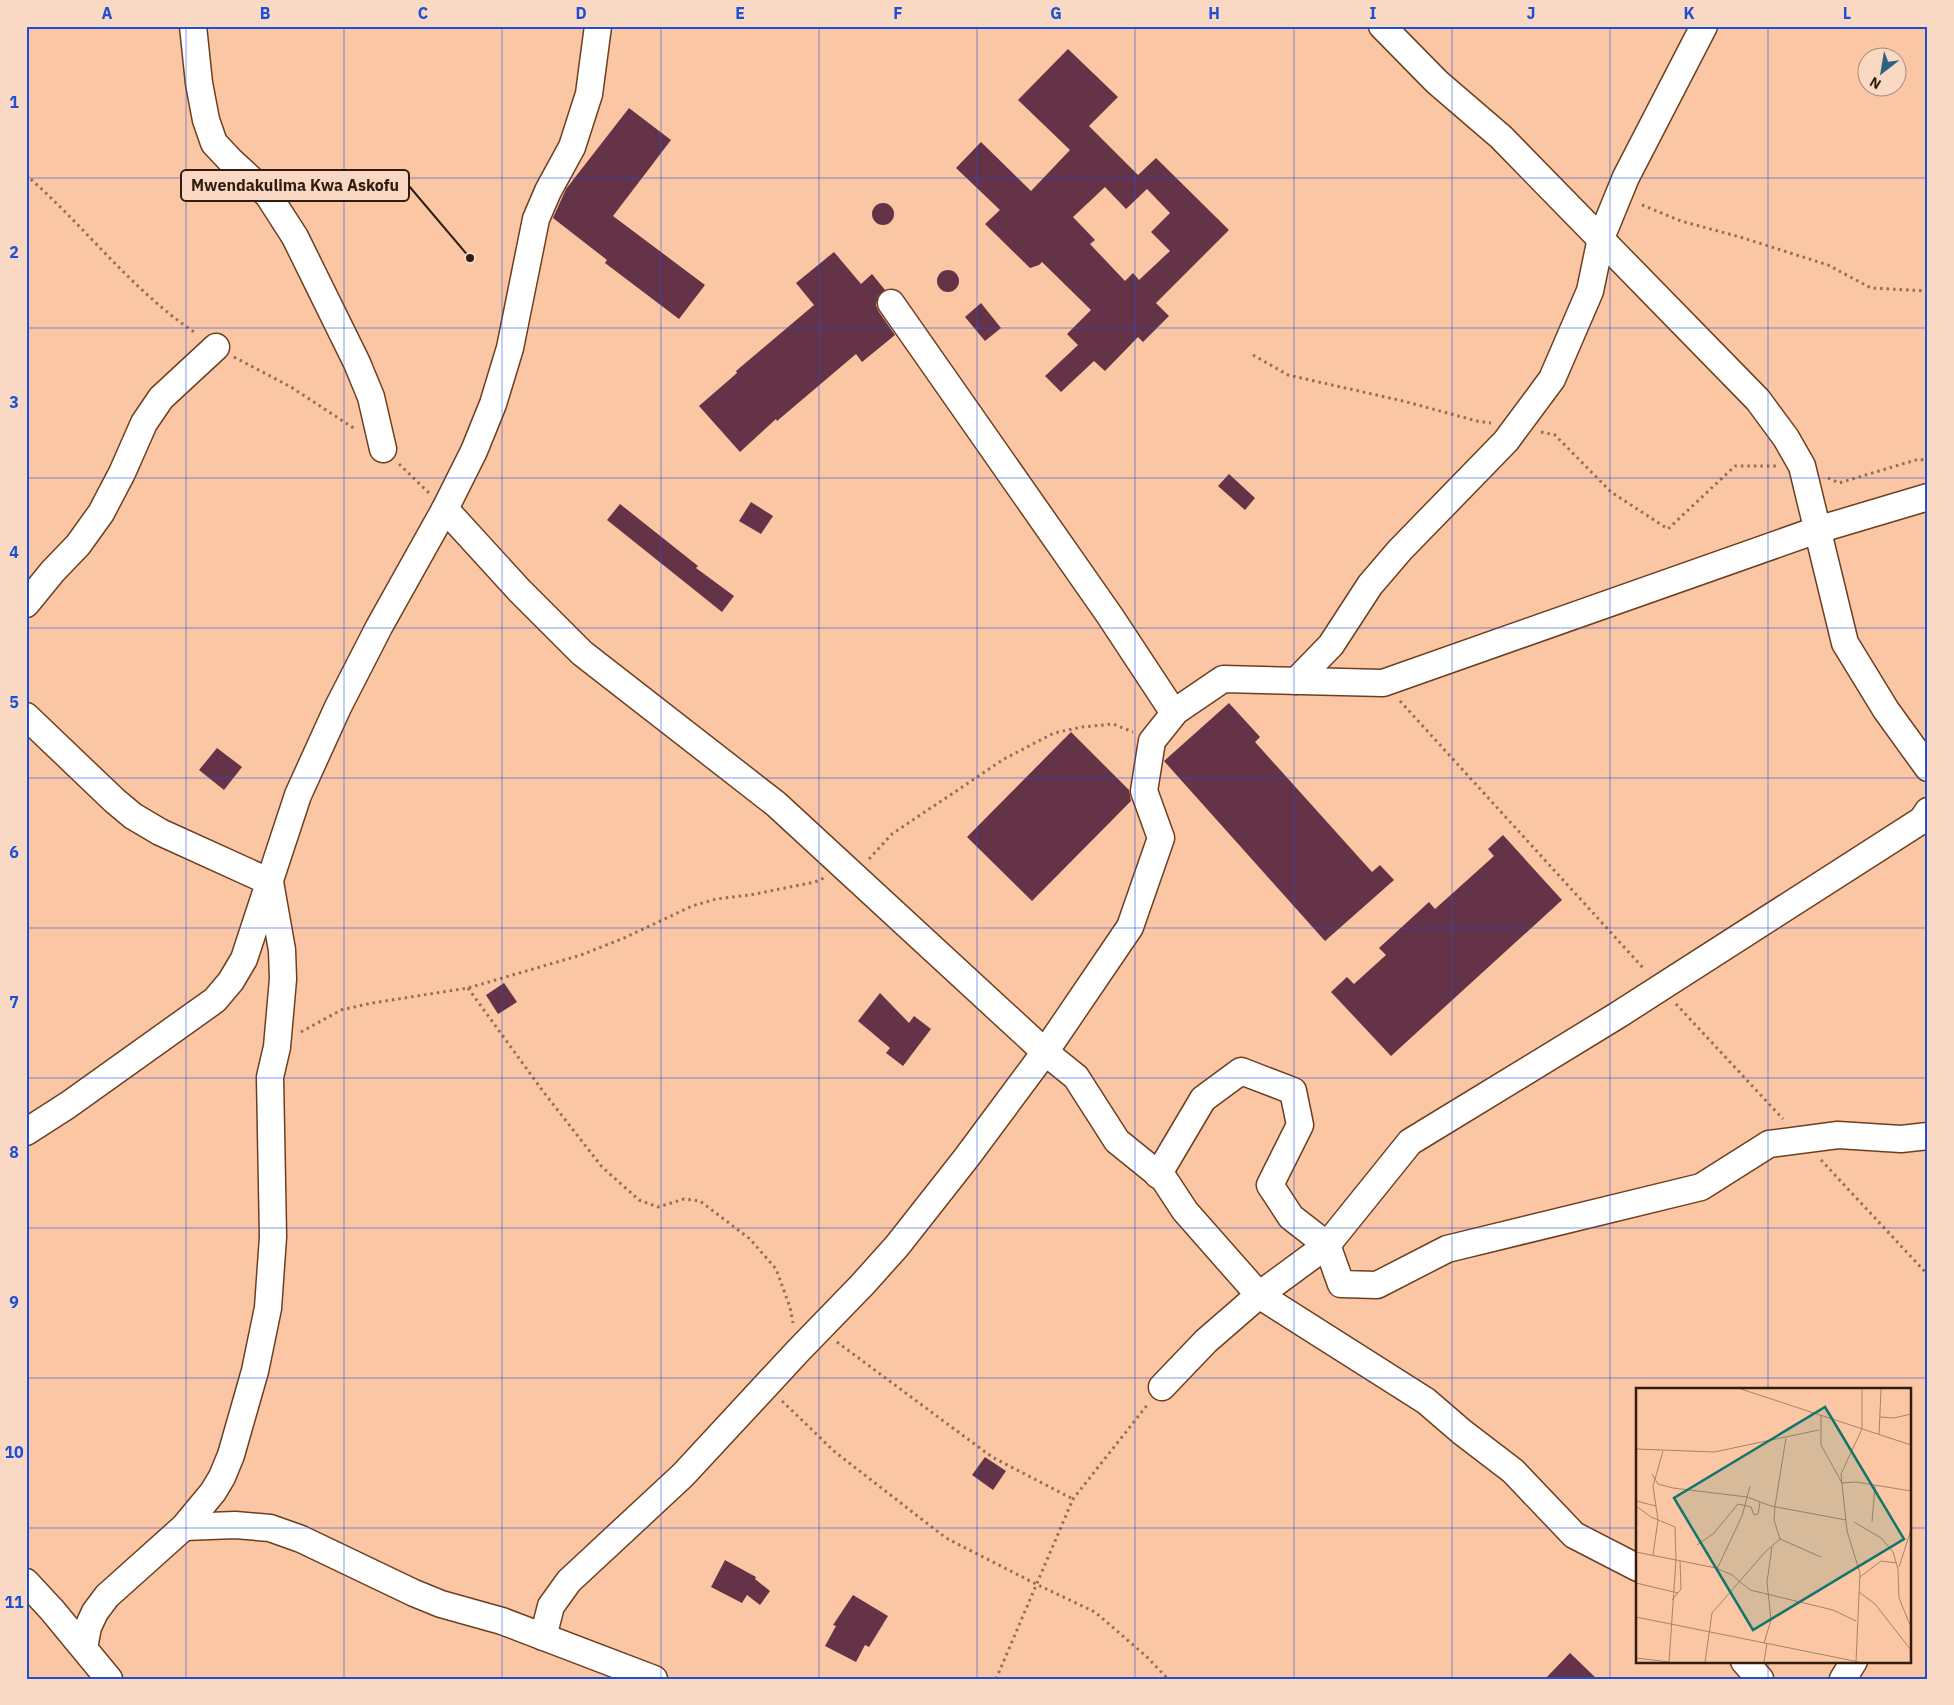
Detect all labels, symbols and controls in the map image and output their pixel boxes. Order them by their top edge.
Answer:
text: A [102,3,113,23]
text: B [260,3,271,23]
text: C [418,3,428,23]
text: D [575,3,587,23]
text: E [735,3,745,23]
text: F [893,3,903,23]
text: G [1050,3,1062,23]
text: H [1208,3,1220,23]
text: I [1370,3,1377,23]
text: J [1527,3,1535,23]
text: K [1683,3,1695,23]
text: L [1843,3,1851,23]
north arrow [1856,48,1906,98]
text: N [1866,73,1884,93]
text: 1 [9,92,19,112]
callout: Mwendakulima Kwa Askofu [181,170,409,201]
text: Mwendakulima Kwa Askofu [191,175,399,195]
text: 2 [9,242,19,262]
text: 3 [9,392,19,412]
text: 4 [9,542,19,562]
text: 5 [9,692,19,712]
text: 6 [9,842,19,862]
text: 7 [9,992,19,1012]
text: 8 [9,1142,19,1162]
text: 9 [9,1292,19,1312]
inset map [1636,1388,1912,1662]
text: 10 [4,1442,24,1462]
text: 11 [4,1592,24,1612]

